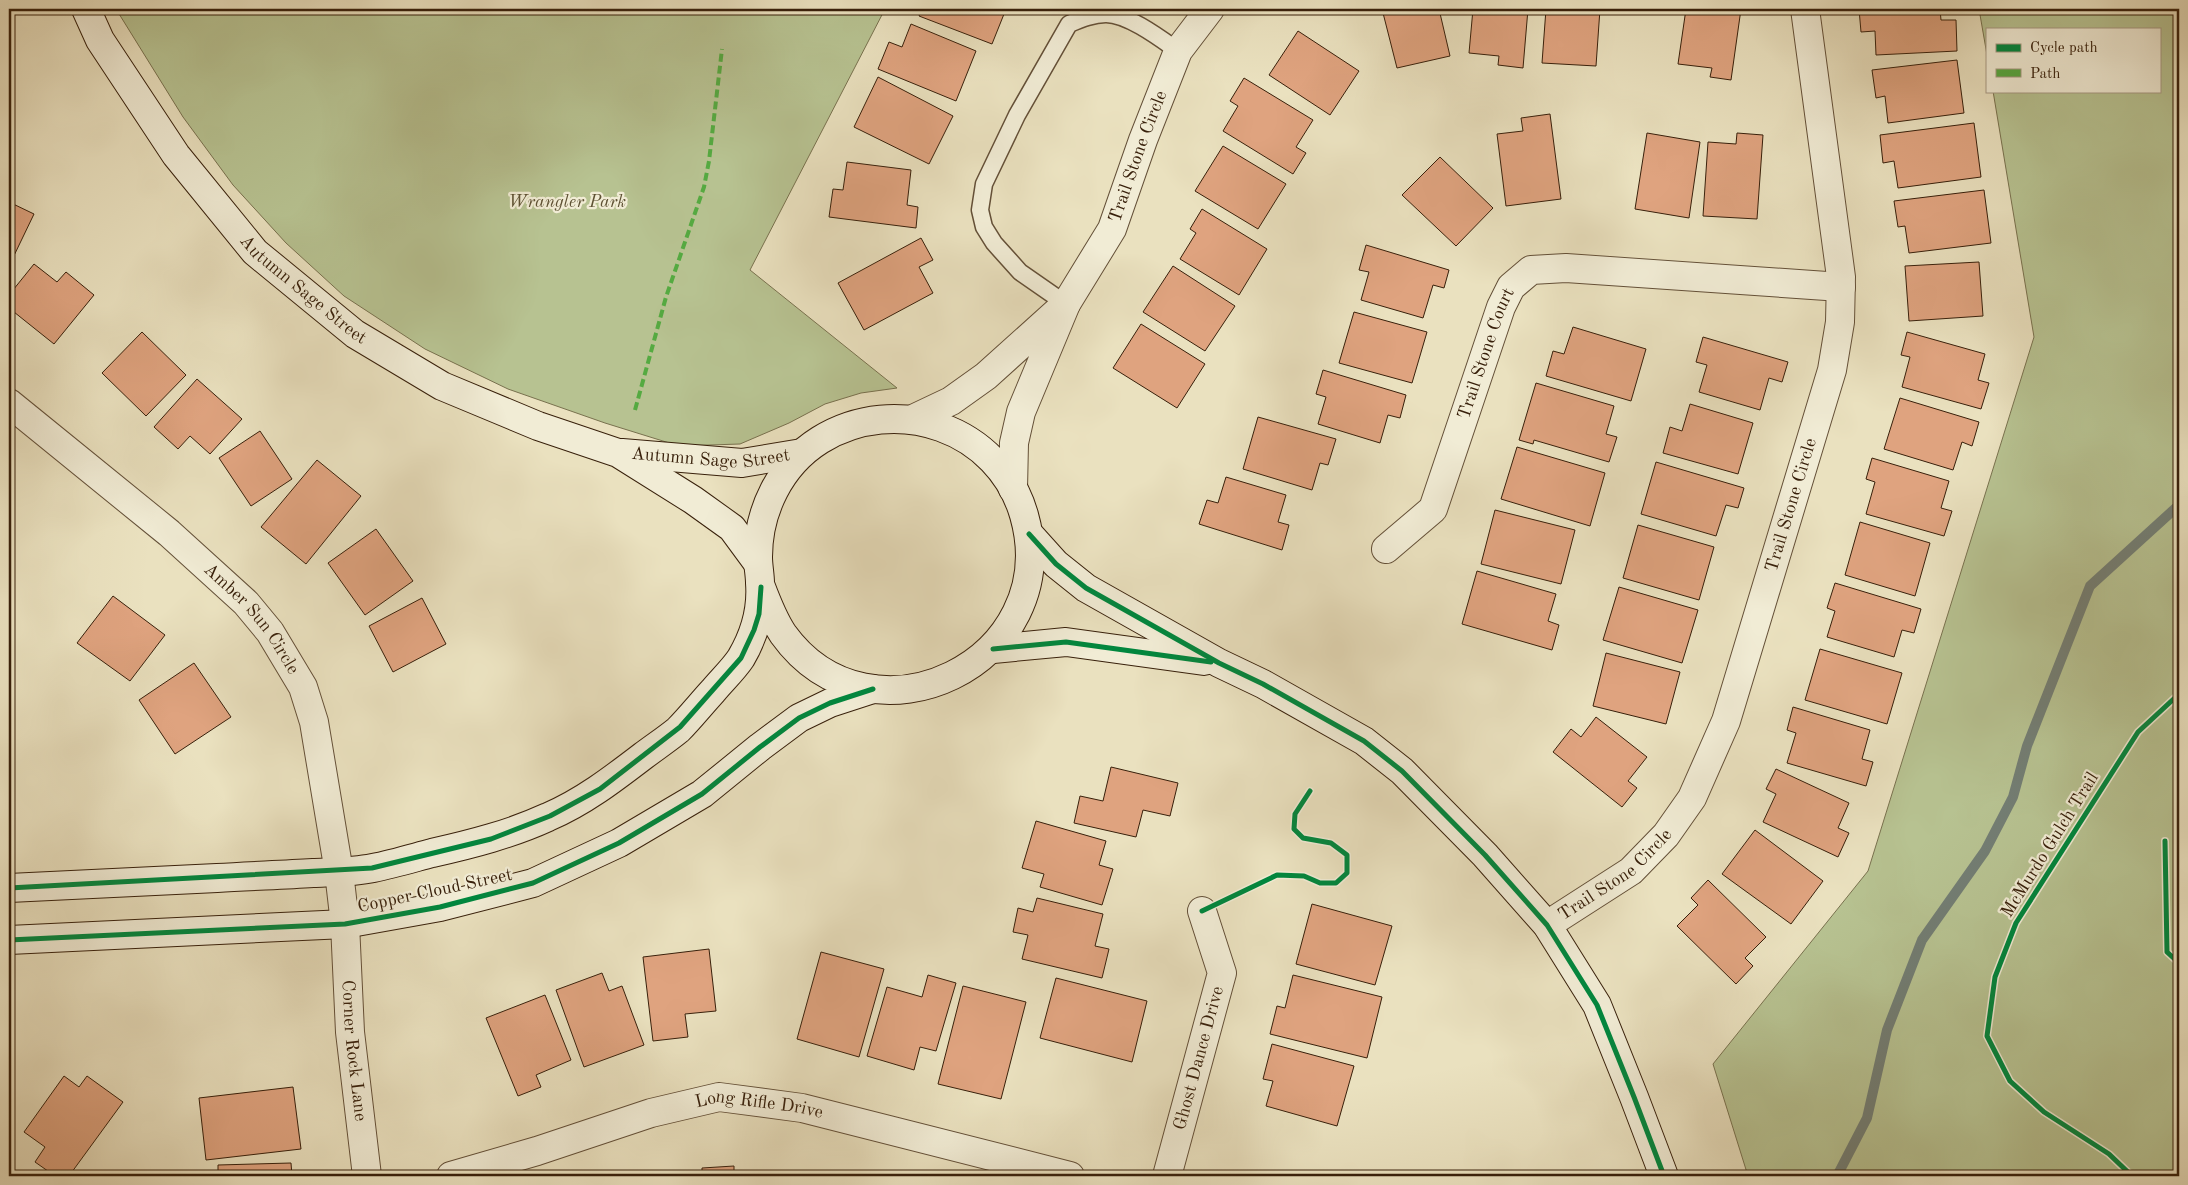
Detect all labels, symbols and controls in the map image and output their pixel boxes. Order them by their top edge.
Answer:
legend [1986,28,2160,92]
text: Cycle path [2030,41,2098,56]
text: Path [2030,67,2060,82]
street label: Trail Stone Circle [1106,88,1170,225]
park label: Wrangler Park [508,193,626,211]
street label: Autumn Sage Street [236,232,369,348]
street label: Trail Stone Court [1455,285,1518,421]
street label: Trail Stone Circle [1763,436,1820,574]
street label: Autumn Sage Street [631,445,791,472]
street label: Amber Sun Circle [200,560,302,677]
street label: McMurdo Gulch Trail [1998,769,2102,921]
street label: Trail Stone Circle [1555,826,1676,924]
street label: Copper Cloud Street [356,866,514,916]
street label: Corner Rock Lane [339,979,369,1122]
street label: Ghost Dance Drive [1171,984,1227,1132]
street label: Long Rifle Drive [693,1088,825,1122]

